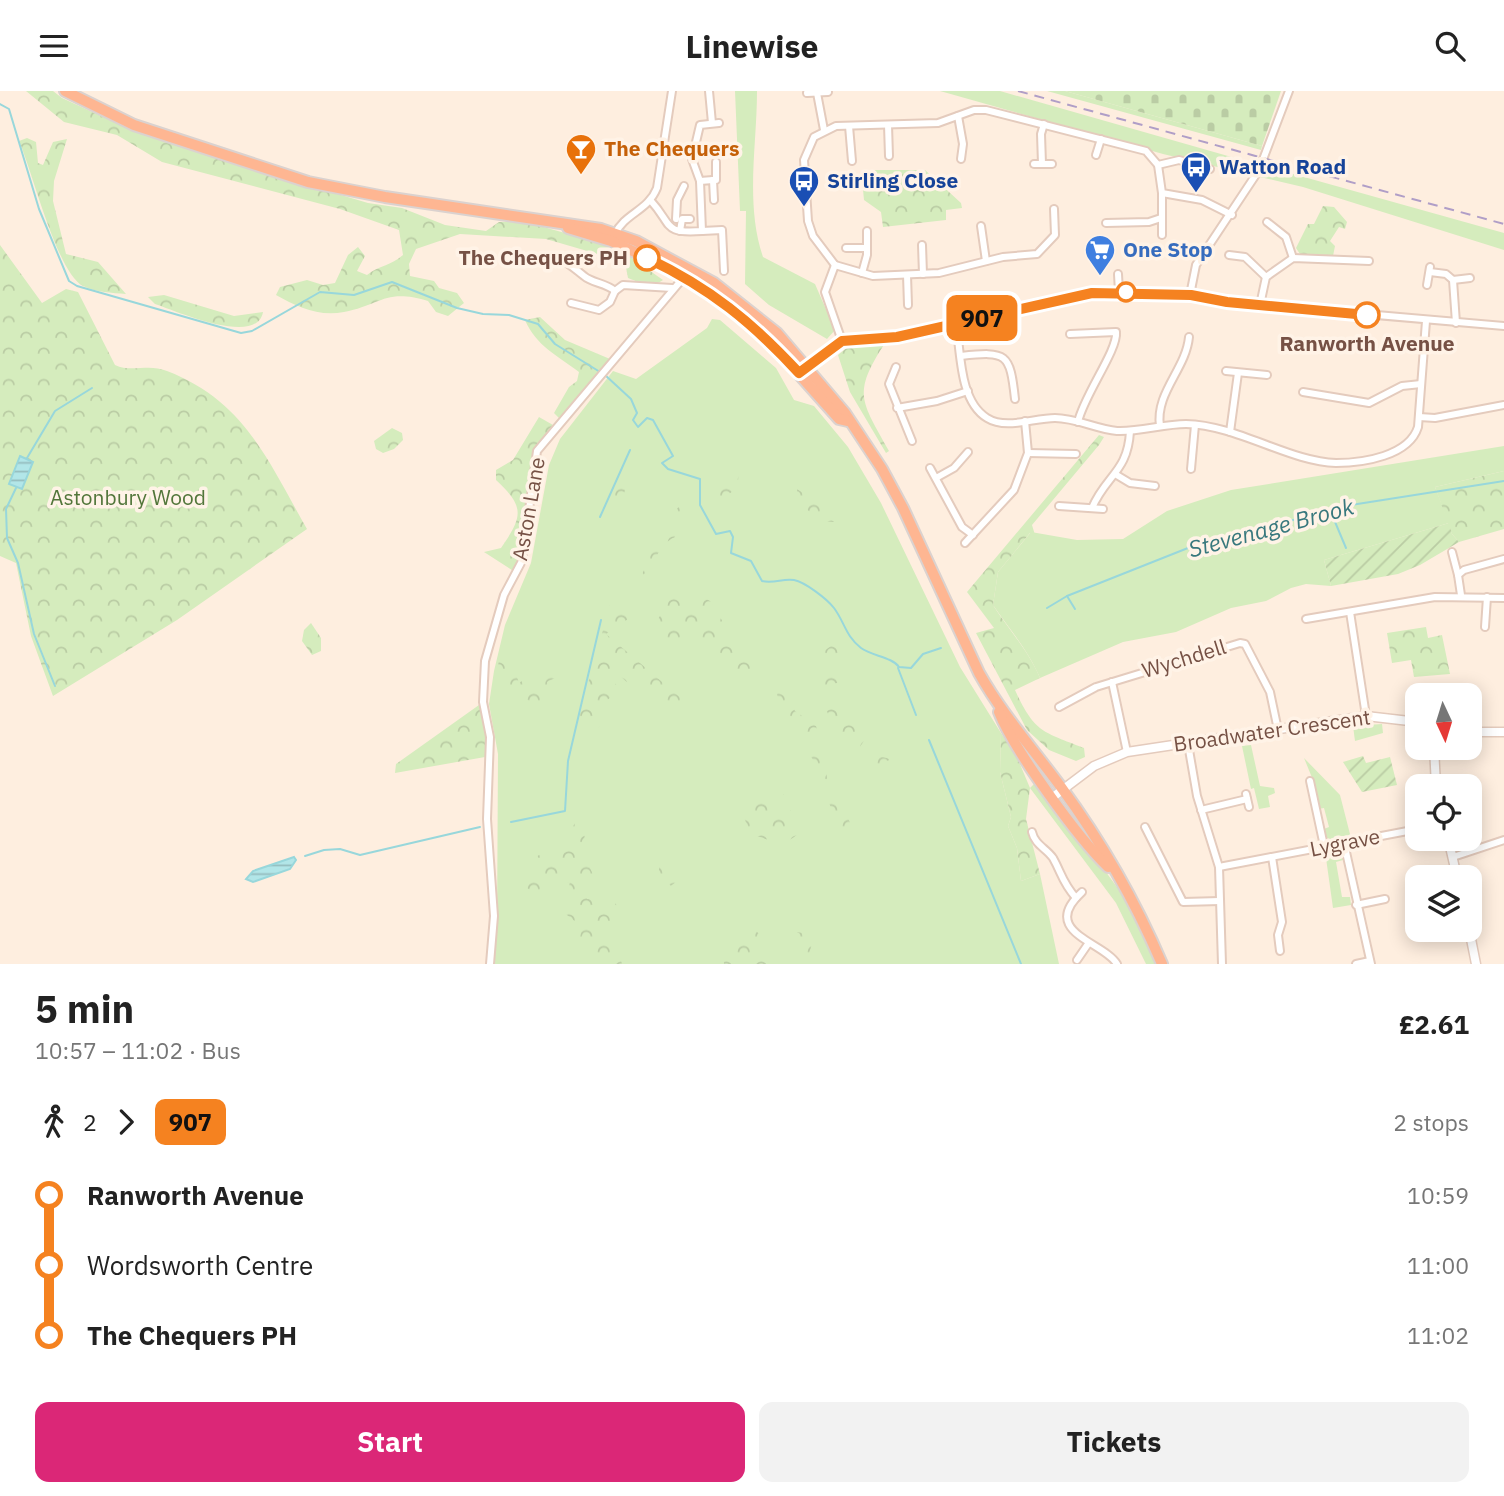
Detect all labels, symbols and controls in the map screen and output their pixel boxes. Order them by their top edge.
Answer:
text: Linewise [685,25,819,67]
icon: menu [35,27,73,65]
icon: search [1431,27,1469,65]
bar icon: The Chequers [564,132,598,176]
place label: The Chequers [604,134,740,162]
bus stop icon: Watton Road [1179,150,1213,194]
place label: Watton Road [1219,152,1346,180]
bus stop icon: Stirling Close [787,164,821,208]
place label: Stirling Close [827,166,958,194]
supermarket icon: One Stop [1083,233,1117,277]
place label: One Stop [1123,235,1213,263]
place label: The Chequers PH [458,243,628,271]
marker: The Chequers PH [634,245,660,271]
unlabelled marker [1116,282,1136,302]
line badge: 907 [942,295,1022,341]
text: 907 [960,302,1004,334]
marker: Ranworth Avenue [1354,302,1380,328]
place label: Ranworth Avenue [1279,329,1455,357]
street label: Aston Lane [505,455,551,563]
park label: Astonbury Wood [50,483,206,511]
water label: Stevenage Brook [1185,490,1358,564]
street label: Wychdell [1138,632,1229,684]
north arrow [1405,683,1482,759]
map controls [1405,683,1482,942]
street label: Broadwater Crescent [1171,702,1372,758]
button: locate [1405,774,1482,851]
street label: Lygrave [1307,822,1382,863]
button: layers [1405,865,1482,942]
text: 5 min [35,984,134,1033]
text: £2.61 [1399,1007,1469,1041]
text: 10:57 – 11:02 · Bus [35,1035,241,1065]
icon: walk [35,1103,73,1141]
icon: forward [107,1103,145,1141]
text: 907 [169,1106,212,1138]
text: 2 [83,1107,97,1137]
text: 2 stops [1393,1107,1469,1137]
text: Ranworth Avenue [87,1178,304,1212]
text: 10:59 [1407,1180,1469,1210]
text: Wordsworth Centre [87,1248,313,1282]
text: 11:00 [1407,1250,1469,1280]
text: The Chequers PH [87,1318,297,1352]
text: 11:02 [1407,1320,1469,1350]
button: Start [35,1402,745,1482]
button: Tickets [759,1402,1469,1482]

